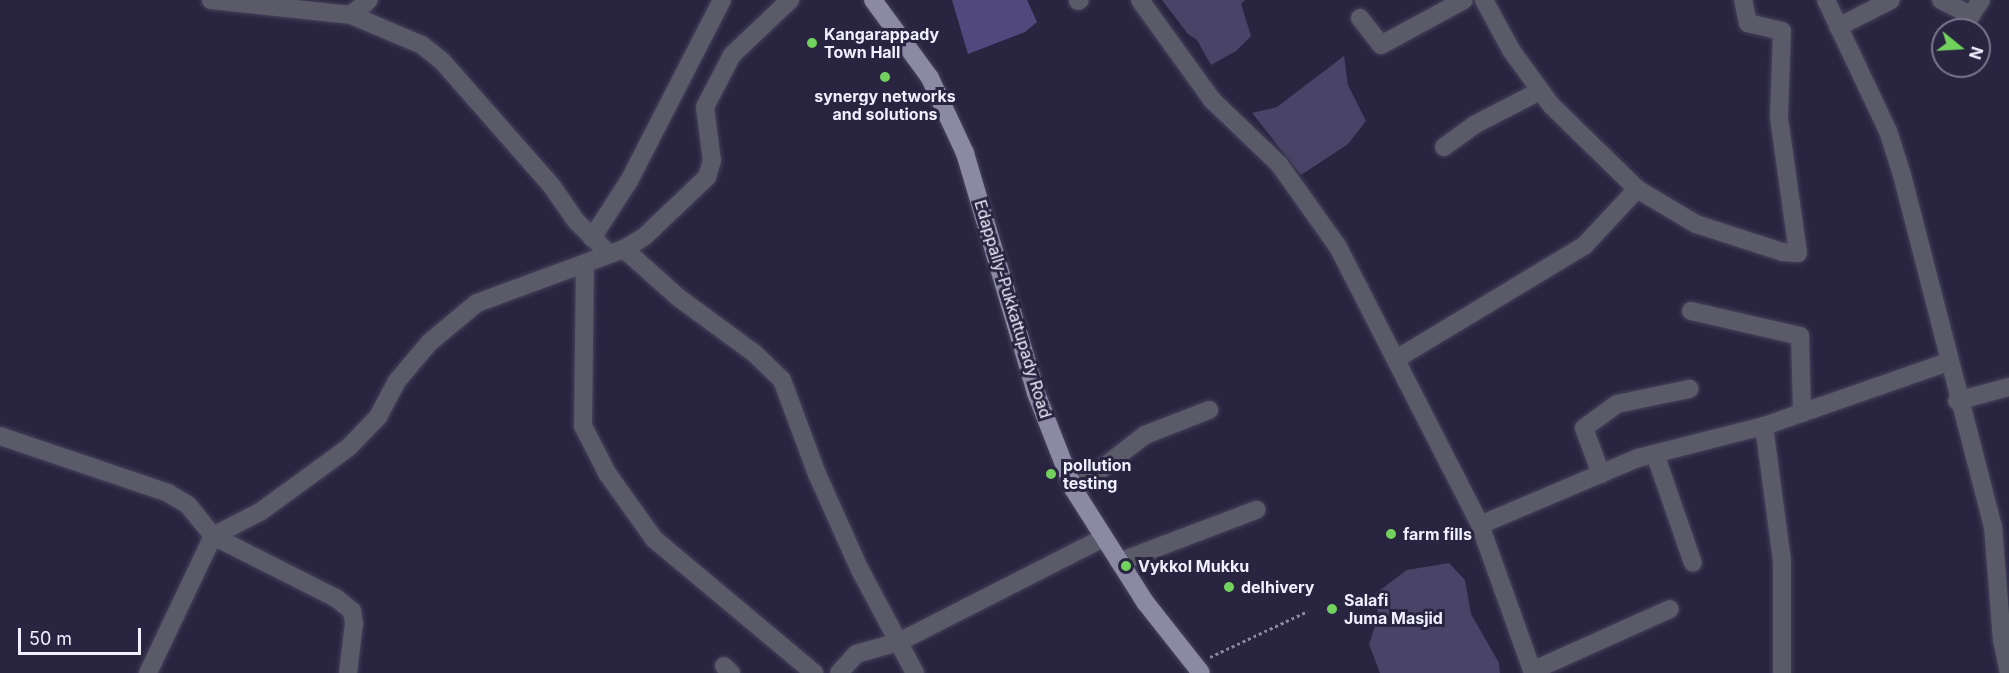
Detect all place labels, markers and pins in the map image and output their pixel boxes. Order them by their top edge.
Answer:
place label: Kangarappady Town Hall [824,24,939,62]
marker: Kangarappady Town Hall [805,36,819,50]
marker: synergy networks and solutions [878,70,892,84]
place label: synergy networks and solutions [814,86,956,124]
place label: pollution testing [1063,455,1132,493]
marker: pollution testing [1044,467,1058,481]
place label: farm fills [1403,524,1472,544]
marker: farm fills [1384,527,1398,541]
place label: Vykkol Mukku [1138,556,1249,576]
marker: Vykkol Mukku [1119,559,1133,573]
place label: delhivery [1241,577,1314,597]
marker: delhivery [1222,580,1236,594]
place label: Salafi Juma Masjid [1344,590,1443,628]
marker: Salafi Juma Masjid [1325,602,1339,616]

